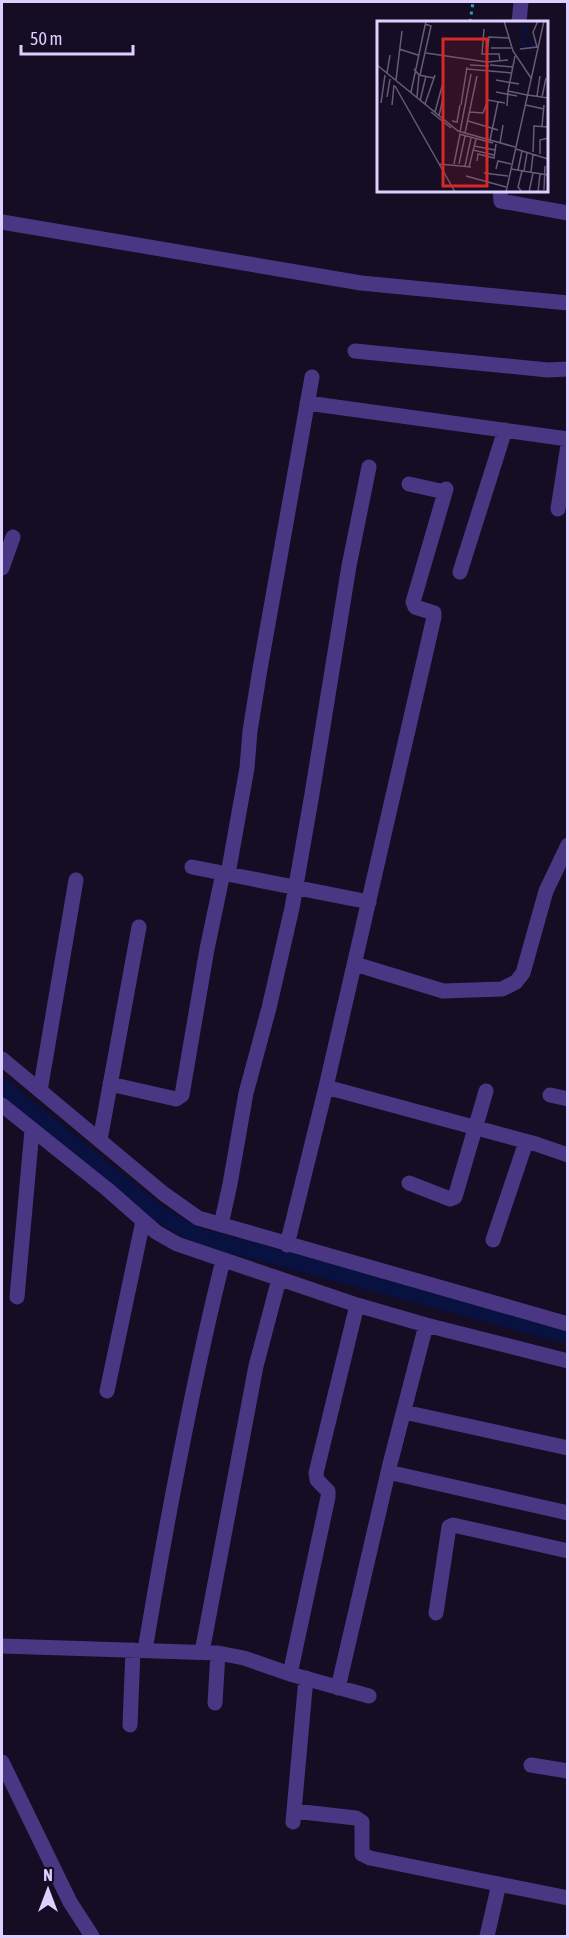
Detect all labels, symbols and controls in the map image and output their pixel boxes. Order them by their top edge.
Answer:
scale bar [21,18,134,56]
inset map [377,21,548,192]
text: 50 m [30,28,62,49]
north arrow [18,1860,78,1920]
text: N [43,1866,53,1884]

